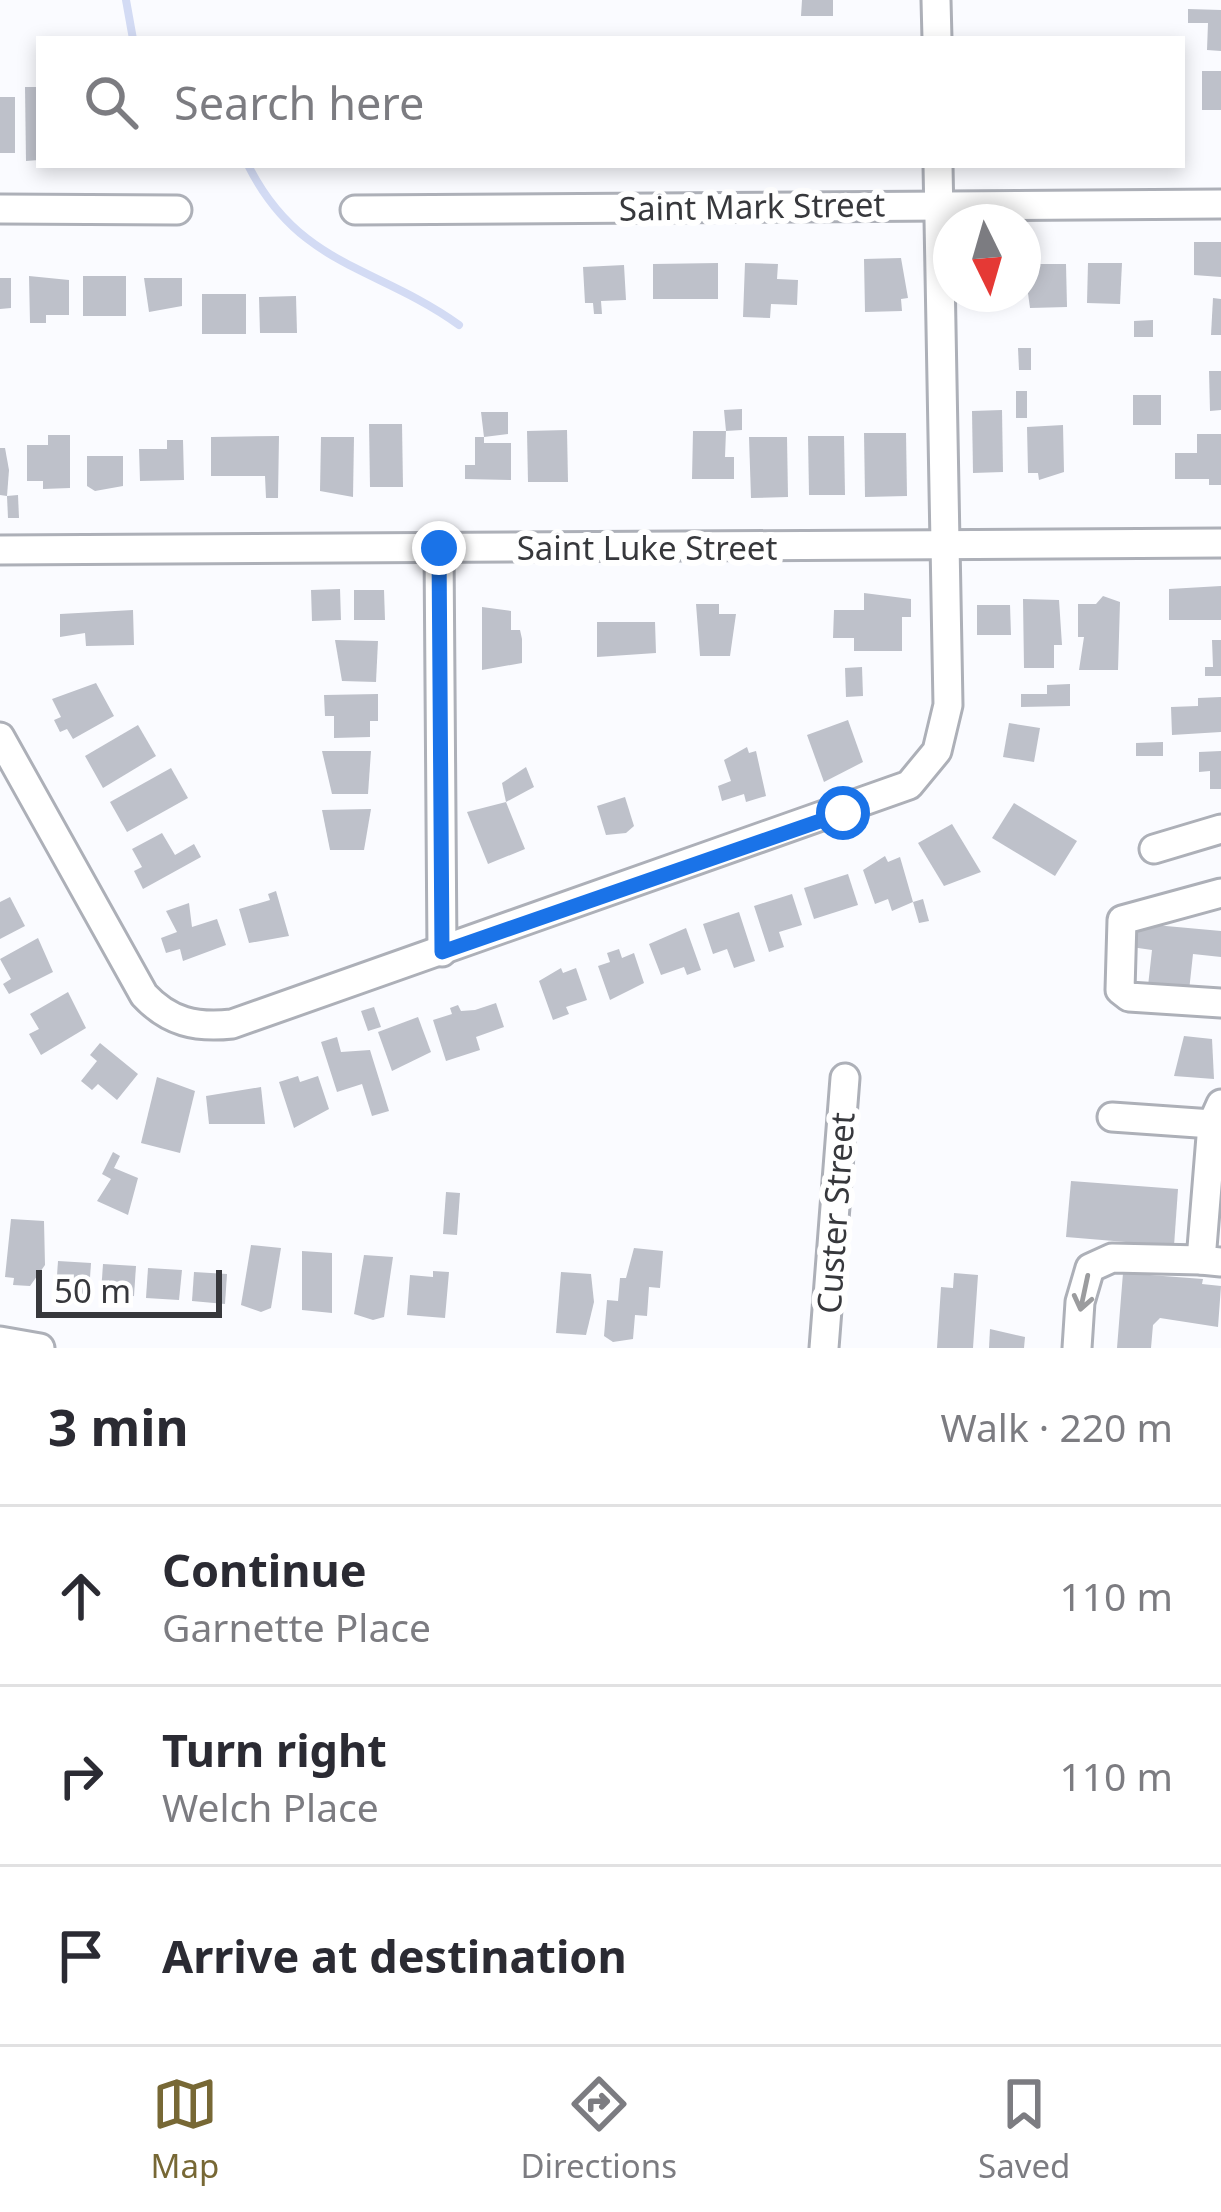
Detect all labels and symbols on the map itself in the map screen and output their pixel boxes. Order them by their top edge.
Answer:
street label: Saint Mark Street [618,181,886,231]
north arrow [933,204,1041,312]
route end [412,521,466,575]
street label: Saint Luke Street [517,525,777,570]
route start [816,786,870,840]
street label: Custer Street [806,1111,864,1315]
scale bar [36,1264,222,1317]
one-way arrow [1072,1274,1094,1312]

